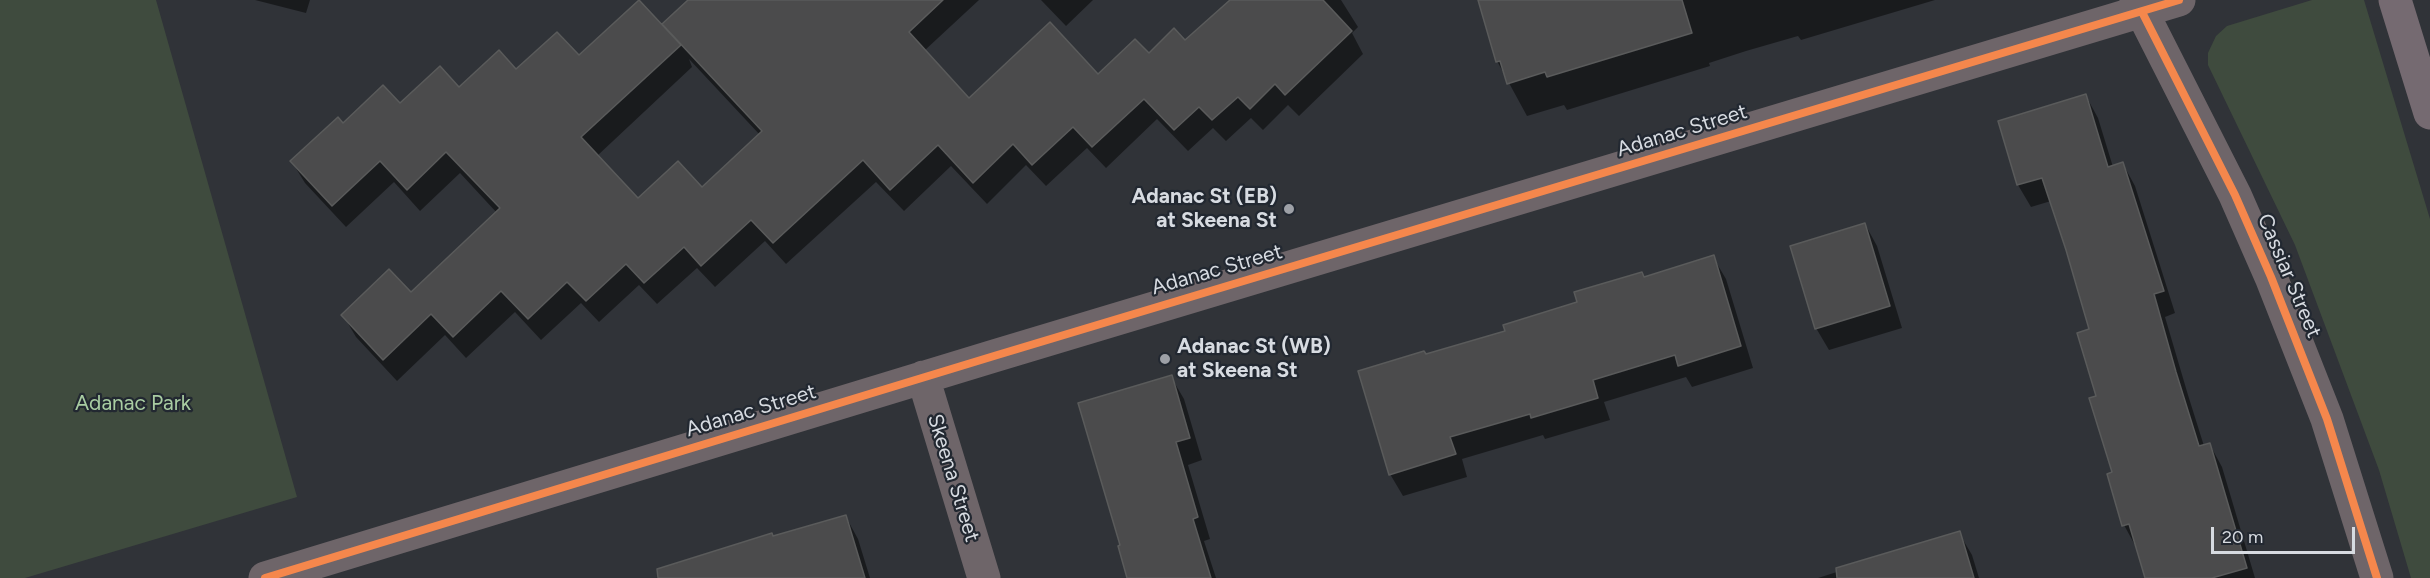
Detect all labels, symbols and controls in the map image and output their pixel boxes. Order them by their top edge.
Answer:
street label: Adanac Street [1614,99,1750,163]
place label: Adanac St (EB) at Skeena St [1132,184,1277,234]
marker: Adanac St (EB) at Skeena St [1282,202,1296,216]
street label: Cassiar Street [2252,210,2326,342]
street label: Adanac Street [1149,239,1285,301]
place label: Adanac St (WB) at Skeena St [1177,334,1331,384]
marker: Adanac St (WB) at Skeena St [1158,352,1172,366]
street label: Adanac Street [683,379,819,443]
park label: Adanac Park [75,391,191,417]
street label: Skeena Street [922,411,984,545]
scale bar [2214,515,2358,553]
text: 20 m [2222,526,2263,548]

